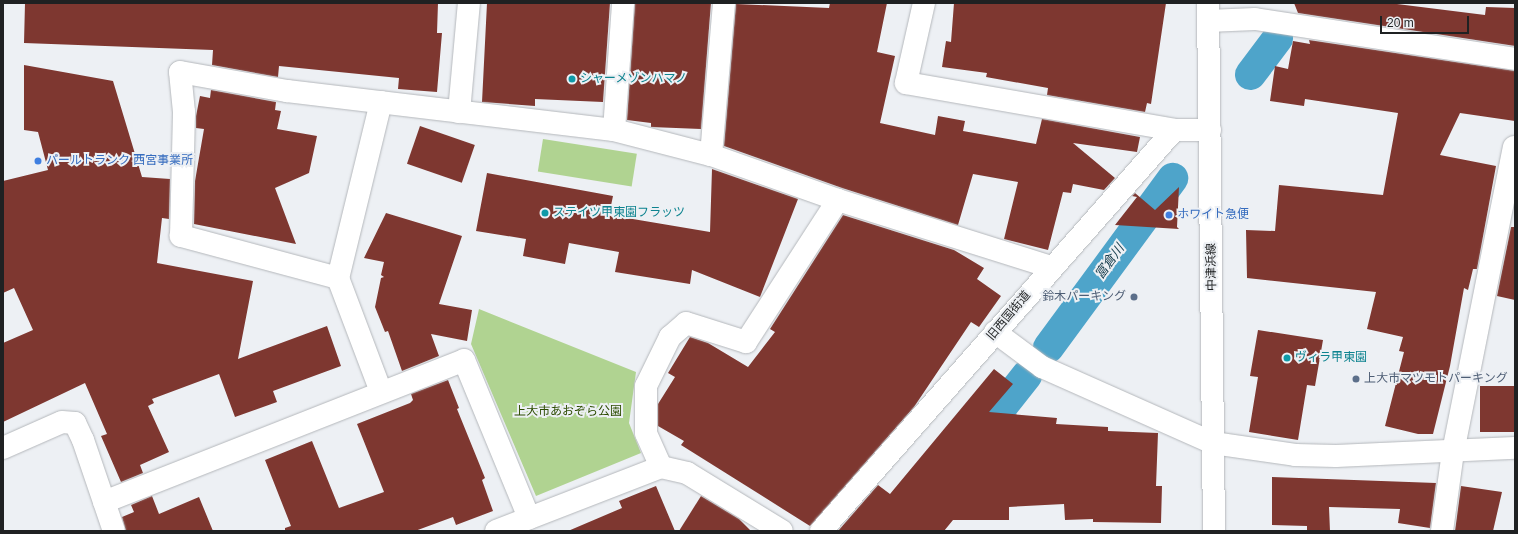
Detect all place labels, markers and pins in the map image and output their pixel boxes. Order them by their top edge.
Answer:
place label: シャーメゾンハマノ [580,72,688,86]
marker: シャーメゾンハマノ [567,74,577,84]
place label: パールトランク 西宮事業所 [46,154,193,168]
marker: パールトランク 西宮事業所 [33,156,43,166]
place label: ステイツ甲東園フラッツ [553,206,685,220]
marker: ステイツ甲東園フラッツ [540,208,550,218]
place label: ホワイト急便 [1177,208,1249,222]
marker: ホワイト急便 [1164,210,1174,220]
place label: 鈴木パーキング [1042,290,1126,304]
marker: 鈴木パーキング [1129,292,1139,302]
place label: ヴィラ甲東園 [1295,351,1367,365]
marker: ヴィラ甲東園 [1282,353,1292,363]
place label: 上大市マツモトパーキング [1364,372,1508,386]
marker: 上大市マツモトパーキング [1351,374,1361,384]

